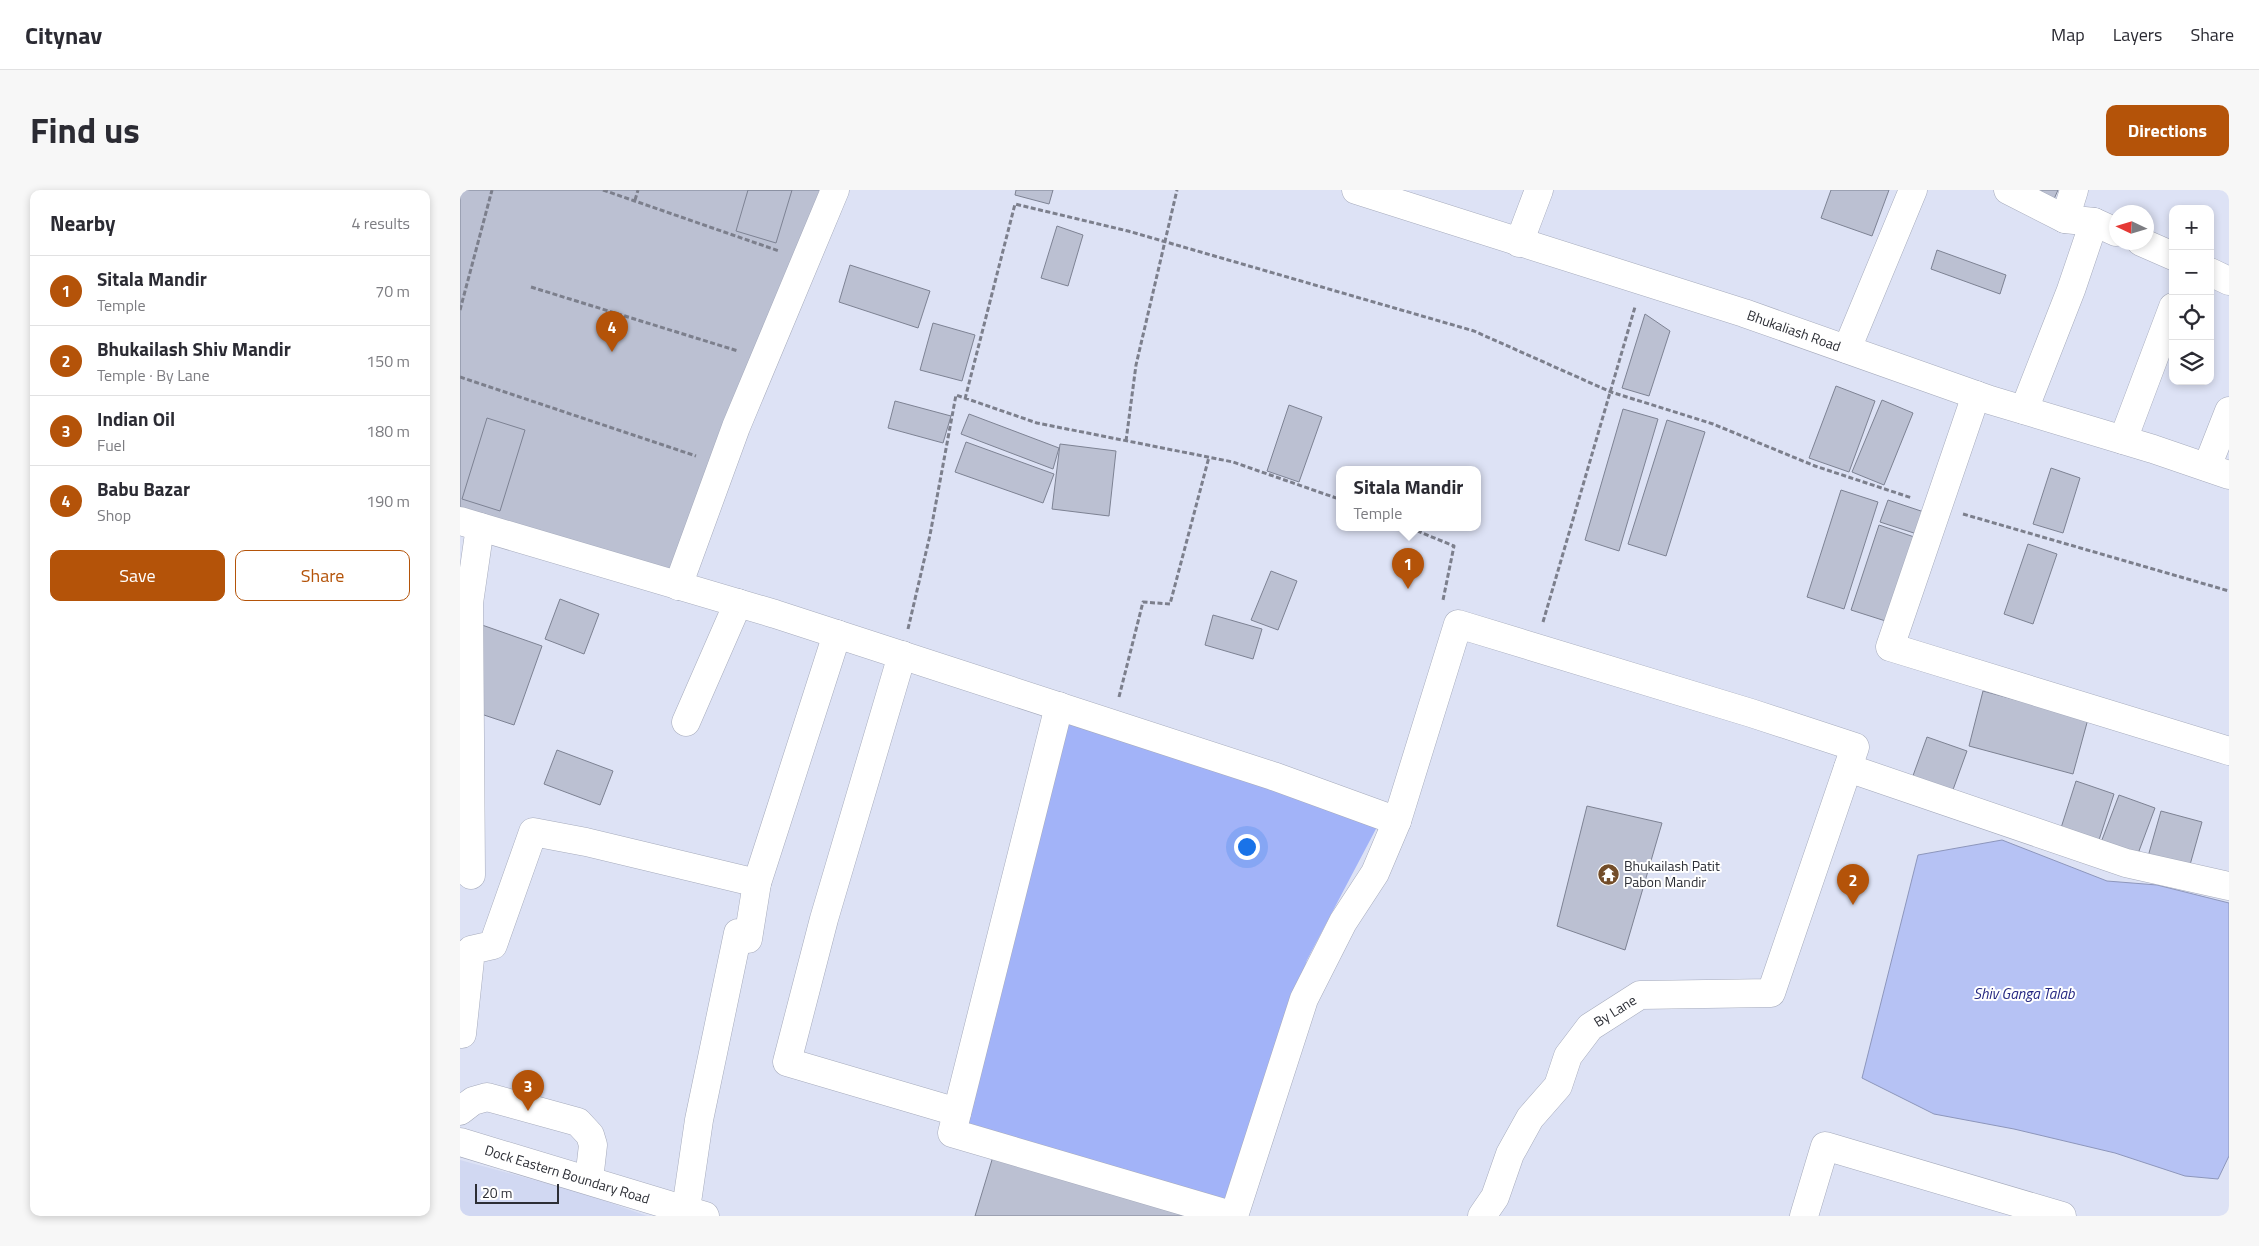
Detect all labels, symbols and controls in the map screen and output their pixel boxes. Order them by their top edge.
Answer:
text: Citynav [25,17,102,53]
text: Map [2051,21,2085,48]
text: Layers [2113,21,2162,48]
text: Share [2190,21,2234,48]
text: Find us [30,103,140,157]
button: Directions [2106,105,2229,156]
north arrow [2109,205,2154,250]
map controls [2169,205,2214,385]
button: + [2169,205,2214,250]
text: Nearby [50,207,115,239]
text: 4 results [351,211,410,235]
button: − [2169,250,2214,295]
text: Sitala Mandir [97,264,207,293]
text: 1 [62,279,70,303]
text: 70 m [375,279,410,303]
text: Temple [97,293,146,317]
button: locate [2169,295,2214,340]
street label: Bhukaliash Road [1744,304,1844,356]
pin: 4 [596,311,628,352]
text: Bhukailash Shiv Mandir [97,334,291,363]
button: layers [2169,340,2214,385]
text: 2 [62,349,70,373]
text: 150 m [366,349,410,373]
text: Temple · By Lane [97,363,210,387]
text: Indian Oil [97,404,175,433]
text: 3 [62,419,70,443]
text: 180 m [366,419,410,443]
text: Fuel [97,433,125,457]
popup [1336,466,1481,531]
text: Sitala Mandir [1354,472,1463,501]
text: Babu Bazar [97,474,190,503]
text: 4 [62,489,70,513]
text: 190 m [366,489,410,513]
text: Temple [1354,501,1402,525]
text: Shop [97,503,131,527]
pin: 1 [1392,548,1424,589]
button: Save [50,550,225,601]
button: Share [235,550,410,601]
your location [1234,834,1260,860]
place label: Bhukailash Patit Pabon Mandir [1624,855,1720,892]
temple icon: Bhukailash Patit Pabon Mandir [1596,862,1620,886]
pin: 2 [1837,864,1869,905]
water label: Shiv Ganga Talab [1973,982,2075,1005]
street label: By Lane [1589,989,1640,1032]
pin: 3 [512,1070,544,1111]
street label: Dock Eastern Boundary Road [482,1139,653,1209]
scale bar [475,1181,559,1204]
text: 20 m [482,1182,512,1203]

